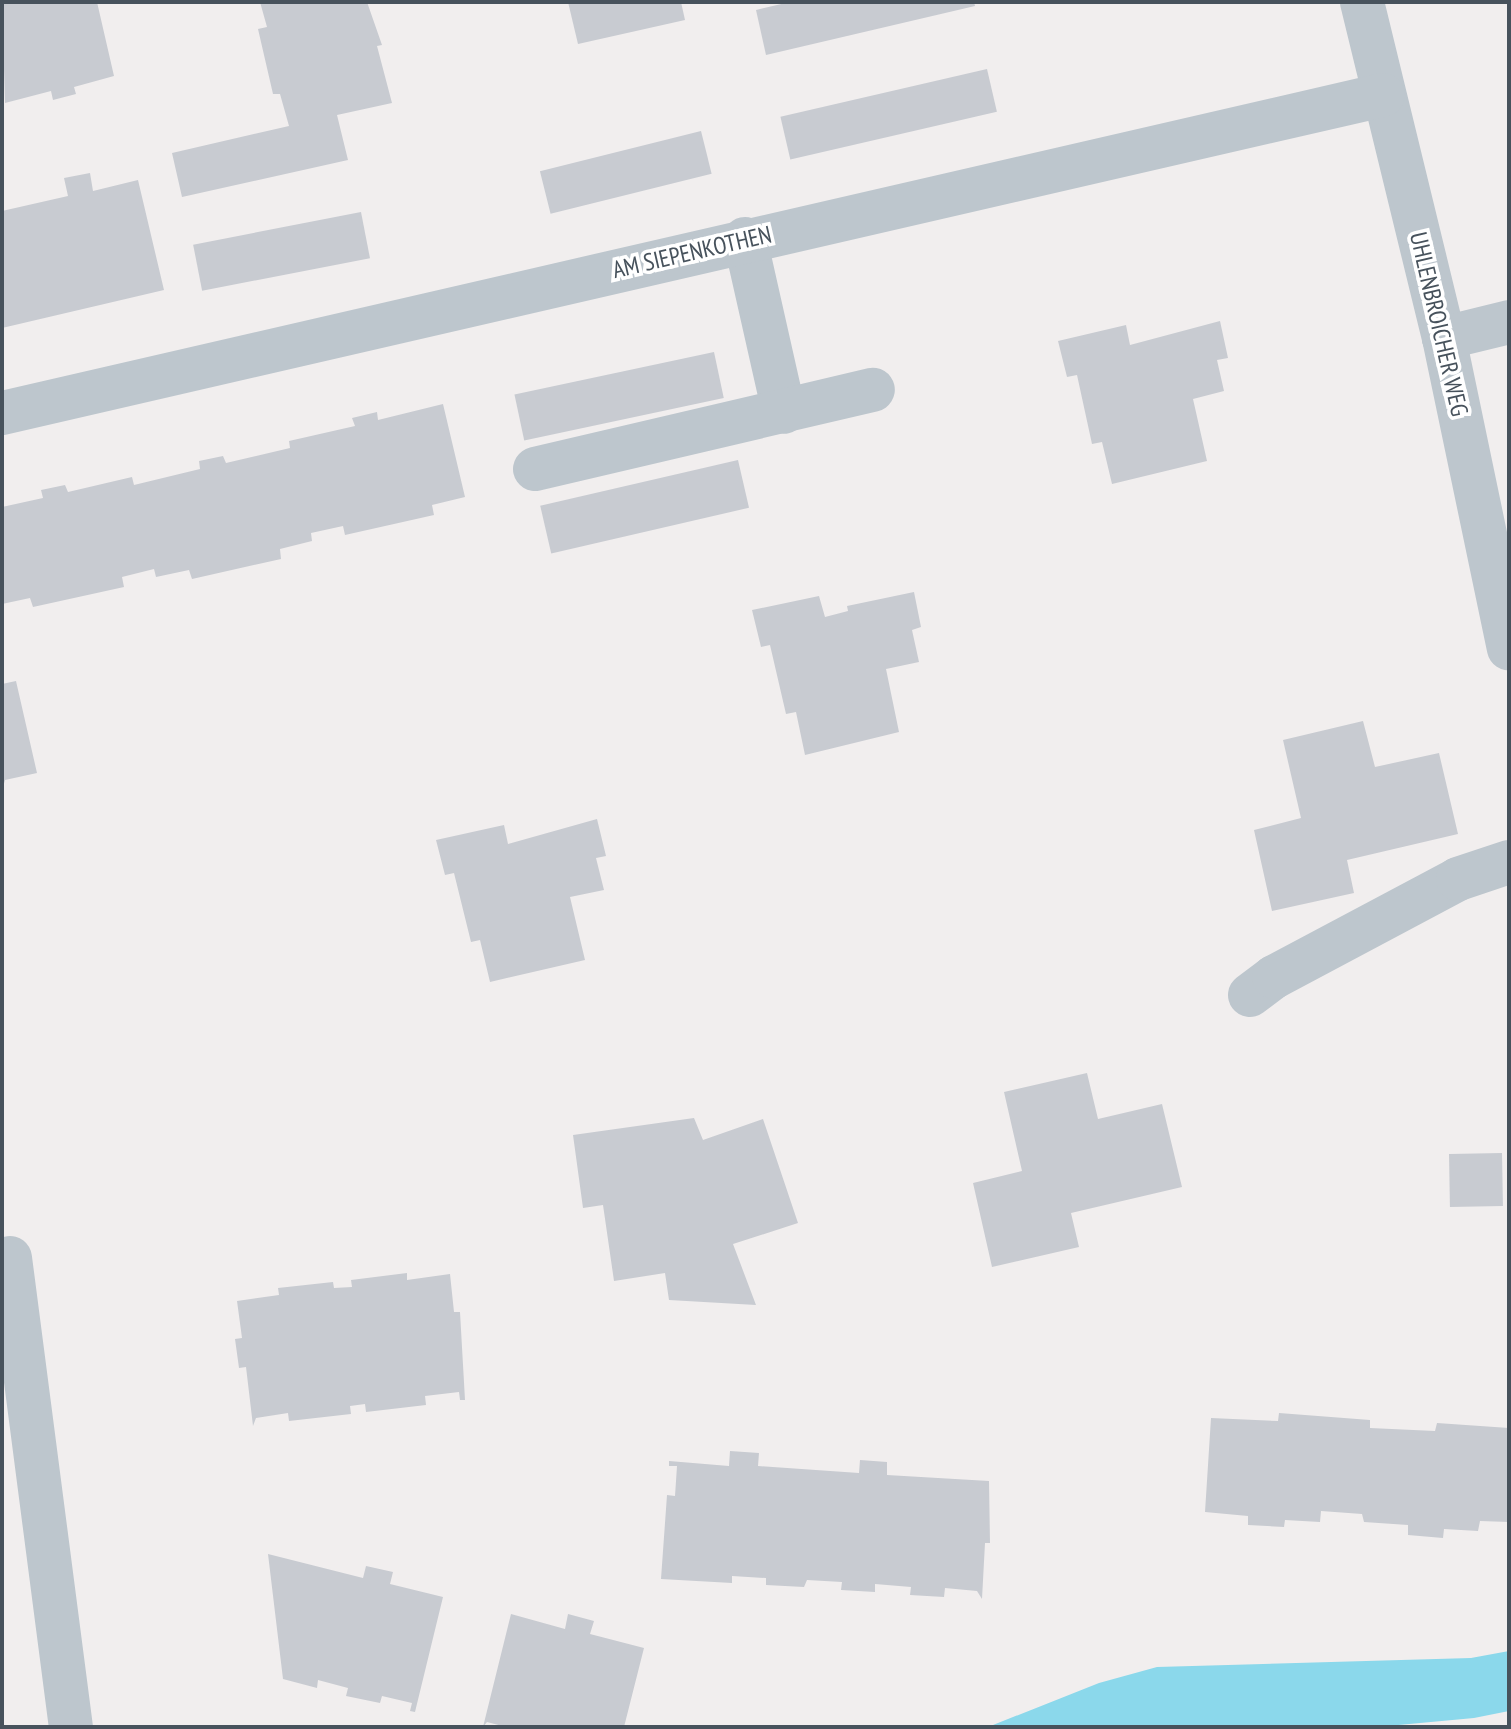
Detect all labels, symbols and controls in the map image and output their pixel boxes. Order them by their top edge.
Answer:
street label: AM SIEPENKOTHEN [610,220,774,284]
street label: UHLENBROICHER WEG [1404,229,1474,419]

